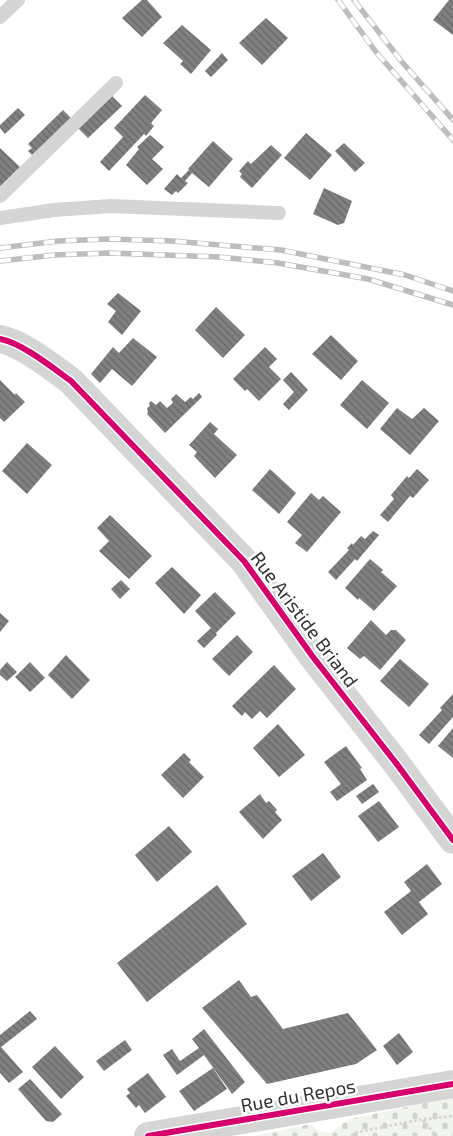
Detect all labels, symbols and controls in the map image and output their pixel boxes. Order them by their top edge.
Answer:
street label: Rue Aristide Briand [246,547,364,691]
street label: Rue du Repos [239,1074,357,1116]

